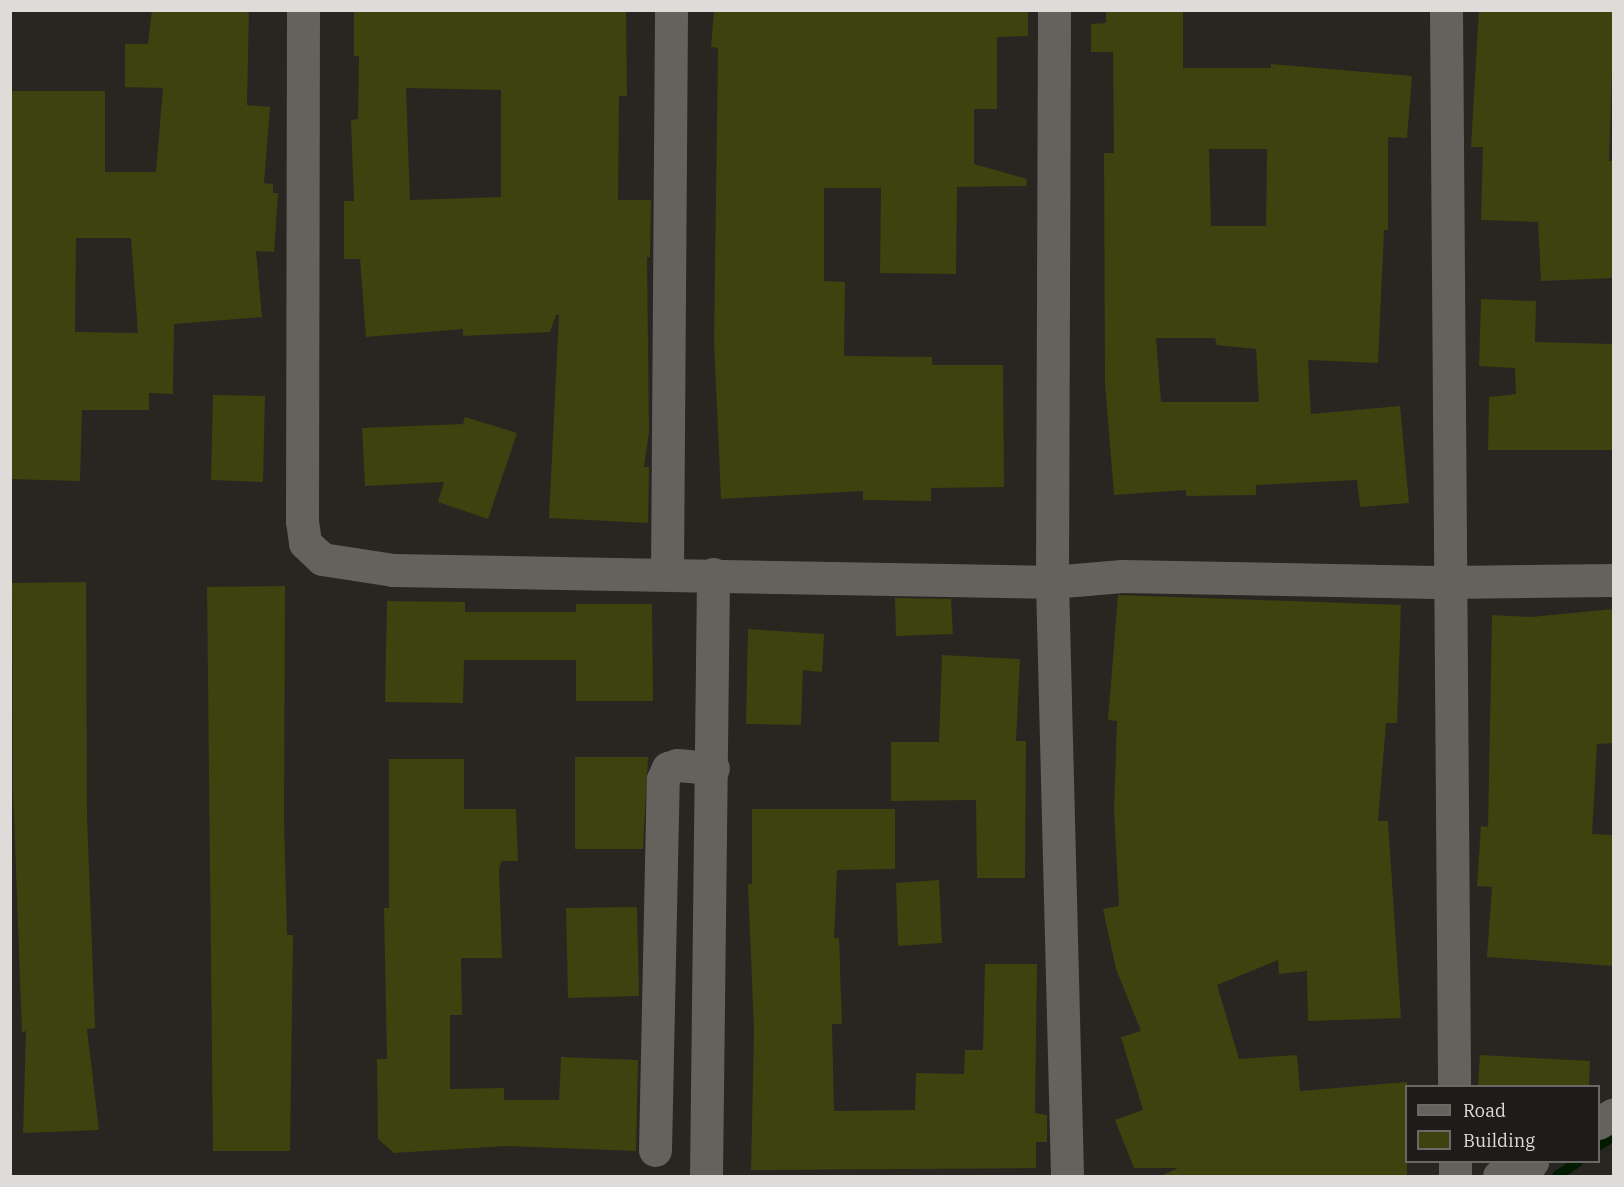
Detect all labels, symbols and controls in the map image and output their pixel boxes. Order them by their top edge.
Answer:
legend [1405,1085,1600,1163]
text: Road [1463,1099,1506,1122]
text: Building [1463,1129,1535,1152]

